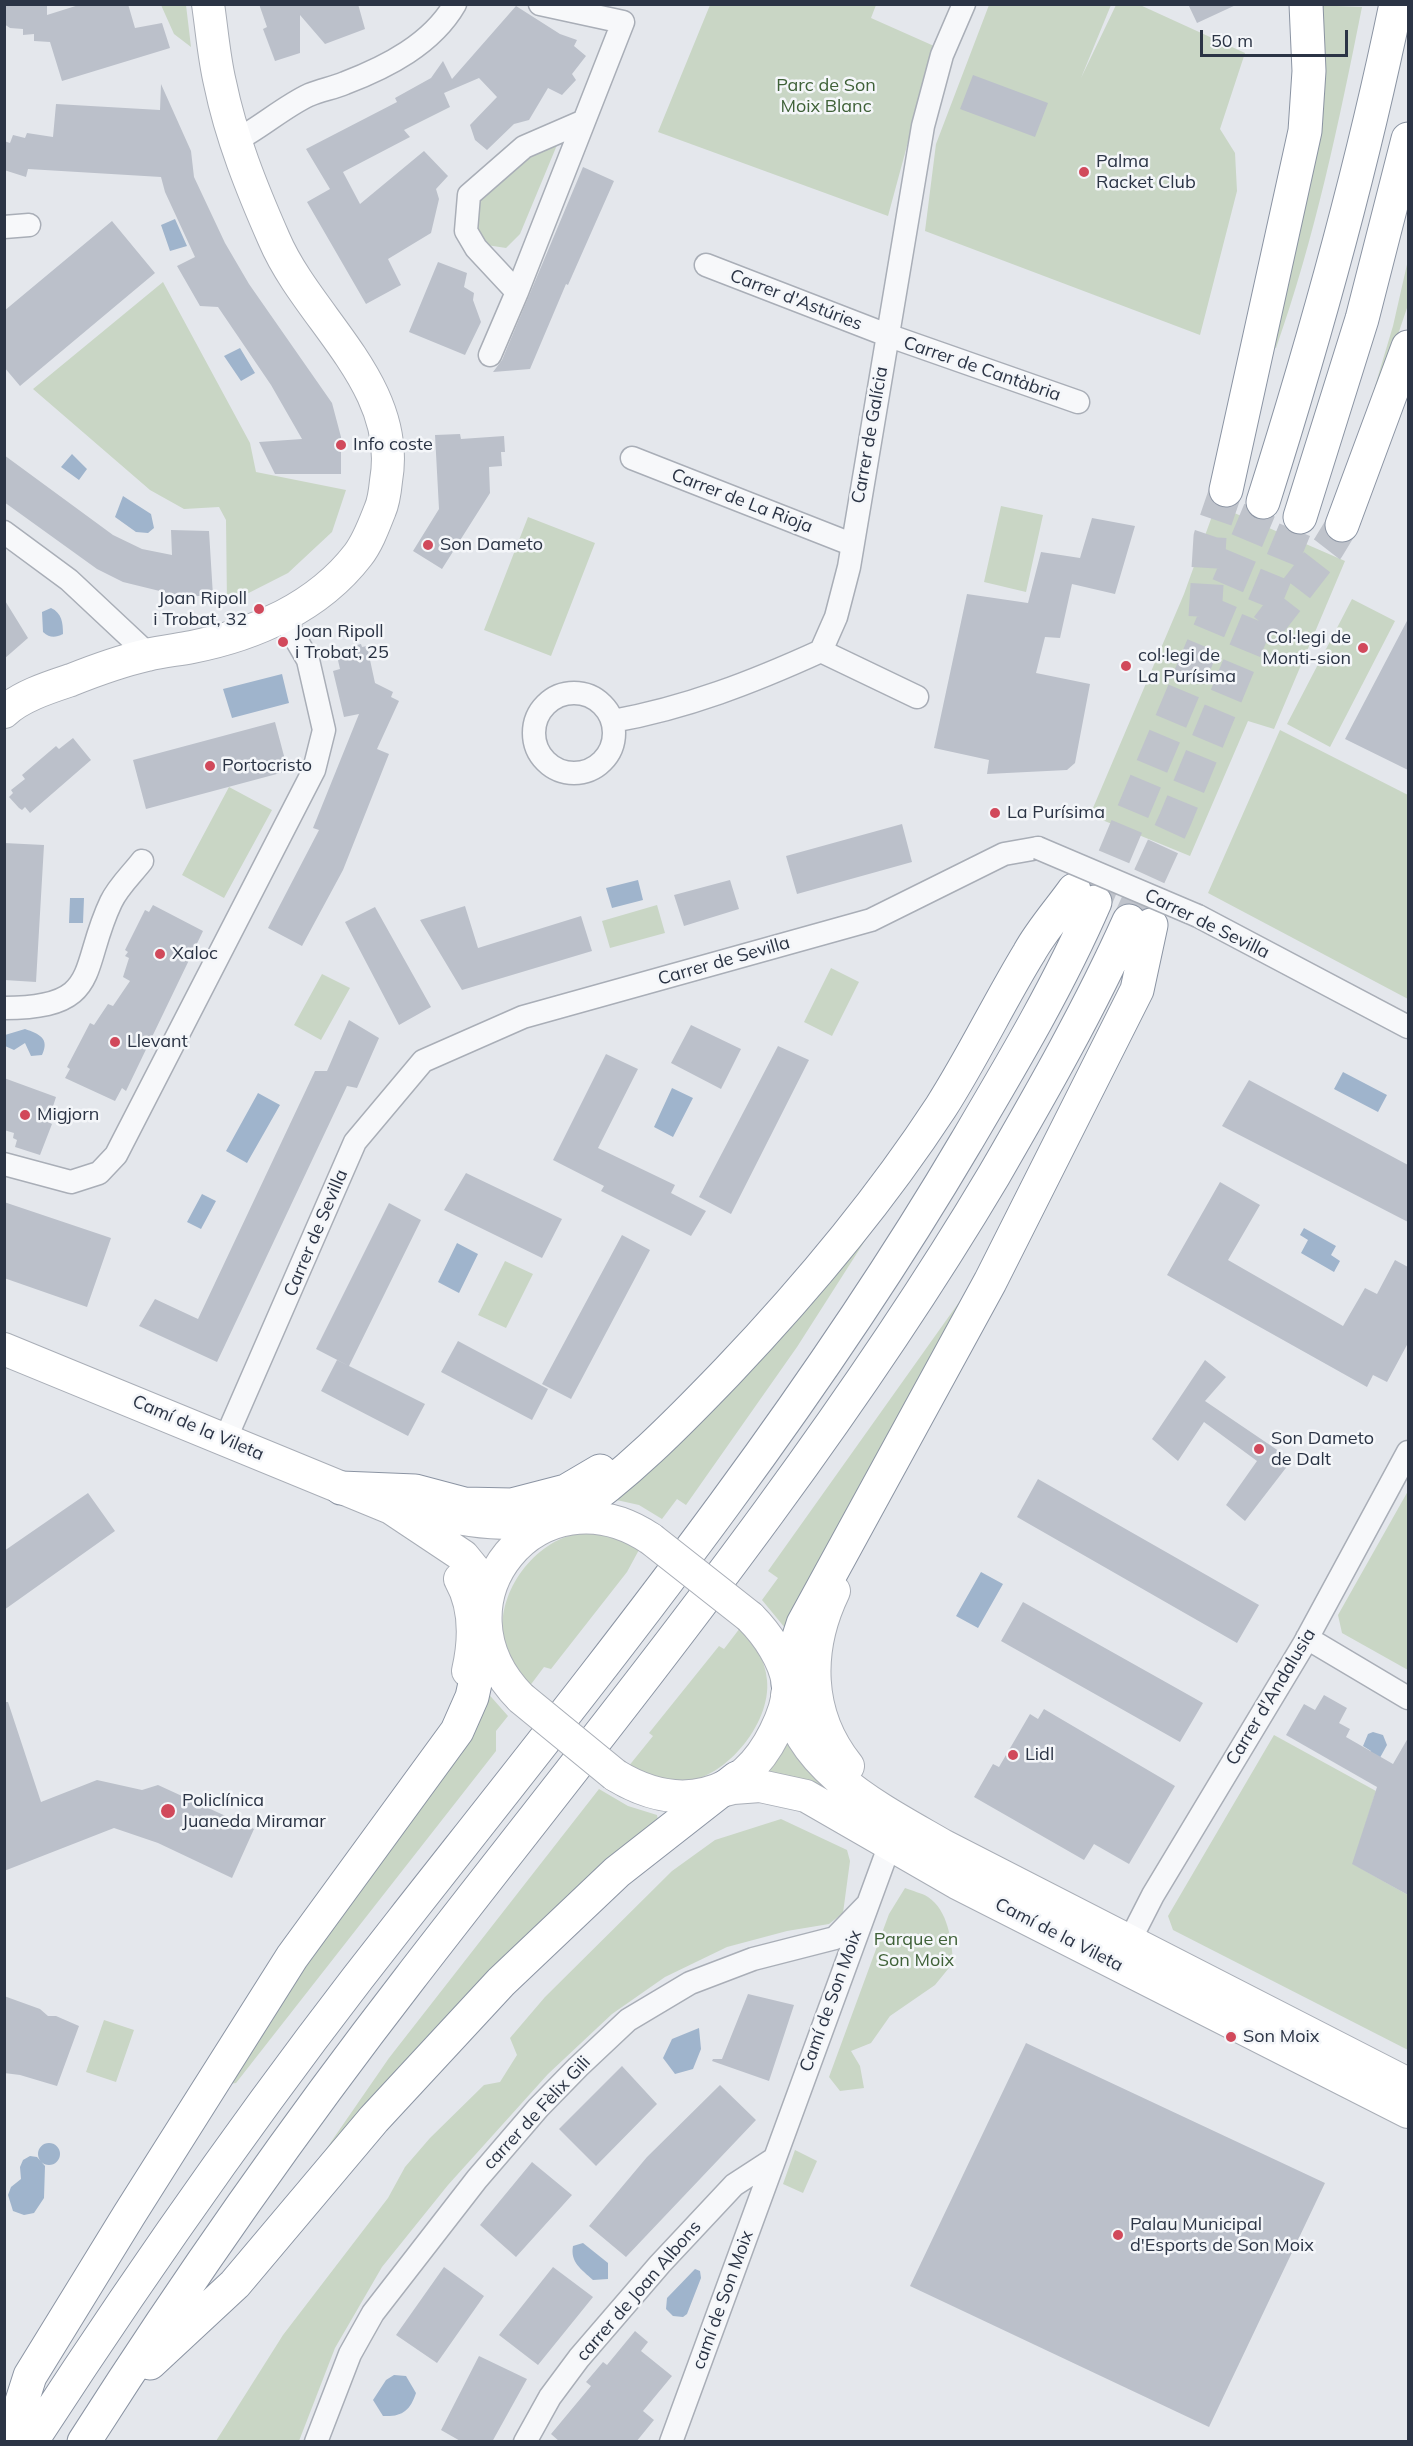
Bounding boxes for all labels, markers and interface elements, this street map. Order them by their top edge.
scale bar [1203,18,1352,56]
text: 50 m [1211,29,1253,52]
park label: Parc de Son Moix Blanc [776,75,876,118]
place label: Palma Racket Club [1096,151,1196,194]
marker: Palma Racket Club [1077,165,1091,179]
street label: Carrer d'Astúries [727,265,865,335]
street label: Carrer de Cantàbria [900,332,1064,406]
street label: Carrer de Galícia [847,365,893,505]
place label: Info coste [353,434,433,456]
marker: Info coste [334,438,348,452]
street label: Carrer de La Rioja [668,464,816,538]
place label: Son Dameto [440,534,543,556]
marker: Son Dameto [421,538,435,552]
place label: Joan Ripoll i Trobat, 32 [153,588,247,630]
marker: Joan Ripoll i Trobat, 32 [252,602,266,616]
place label: Joan Ripoll i Trobat, 25 [295,621,389,664]
place label: Col·legi de Monti-sion [1262,627,1351,670]
marker: Joan Ripoll i Trobat, 25 [276,635,290,649]
marker: Col·legi de Monti-sion [1356,641,1370,655]
place label: col·legi de La Purísima [1138,645,1236,688]
marker: col·legi de La Purísima [1119,659,1133,673]
place label: Portocristo [222,755,312,777]
marker: Portocristo [203,759,217,773]
place label: La Purísima [1007,802,1105,824]
marker: La Purísima [988,806,1002,820]
street label: Carrer de Sevilla [1141,884,1273,964]
street label: Carrer de Sevilla [656,932,792,990]
place label: Xaloc [172,943,218,965]
marker: Xaloc [153,947,167,961]
place label: Llevant [127,1031,188,1053]
marker: Llevant [108,1035,122,1049]
place label: Migjorn [37,1104,99,1126]
marker: Migjorn [18,1108,32,1122]
street label: Carrer de Sevilla [279,1166,353,1300]
street label: Camí de la Vileta [129,1391,267,1465]
place label: Son Dameto de Dalt [1271,1428,1374,1470]
marker: Son Dameto de Dalt [1252,1442,1266,1456]
street label: Carrer d'Andalusia [1222,1625,1320,1769]
place label: Lidl [1025,1744,1054,1766]
marker: Lidl [1006,1748,1020,1762]
place label: Policlínica Juaneda Miramar [182,1790,326,1832]
marker: Policlínica Juaneda Miramar [159,1802,177,1820]
street label: Camí de la Vileta [991,1893,1127,1977]
street label: Camí de Son Moix [795,1927,867,2075]
park label: Parque en Son Moix [874,1929,958,1972]
place label: Son Moix [1243,2026,1319,2048]
marker: Son Moix [1224,2030,1238,2044]
street label: carrer de Fèlix Gili [479,2052,595,2174]
place label: Palau Municipal d'Esports de Son Moix [1130,2214,1314,2256]
street label: carrer de Joan Albons [572,2216,706,2366]
street label: camí de Son Moix [688,2228,758,2372]
marker: Palau Municipal d'Esports de Son Moix [1111,2228,1125,2242]

